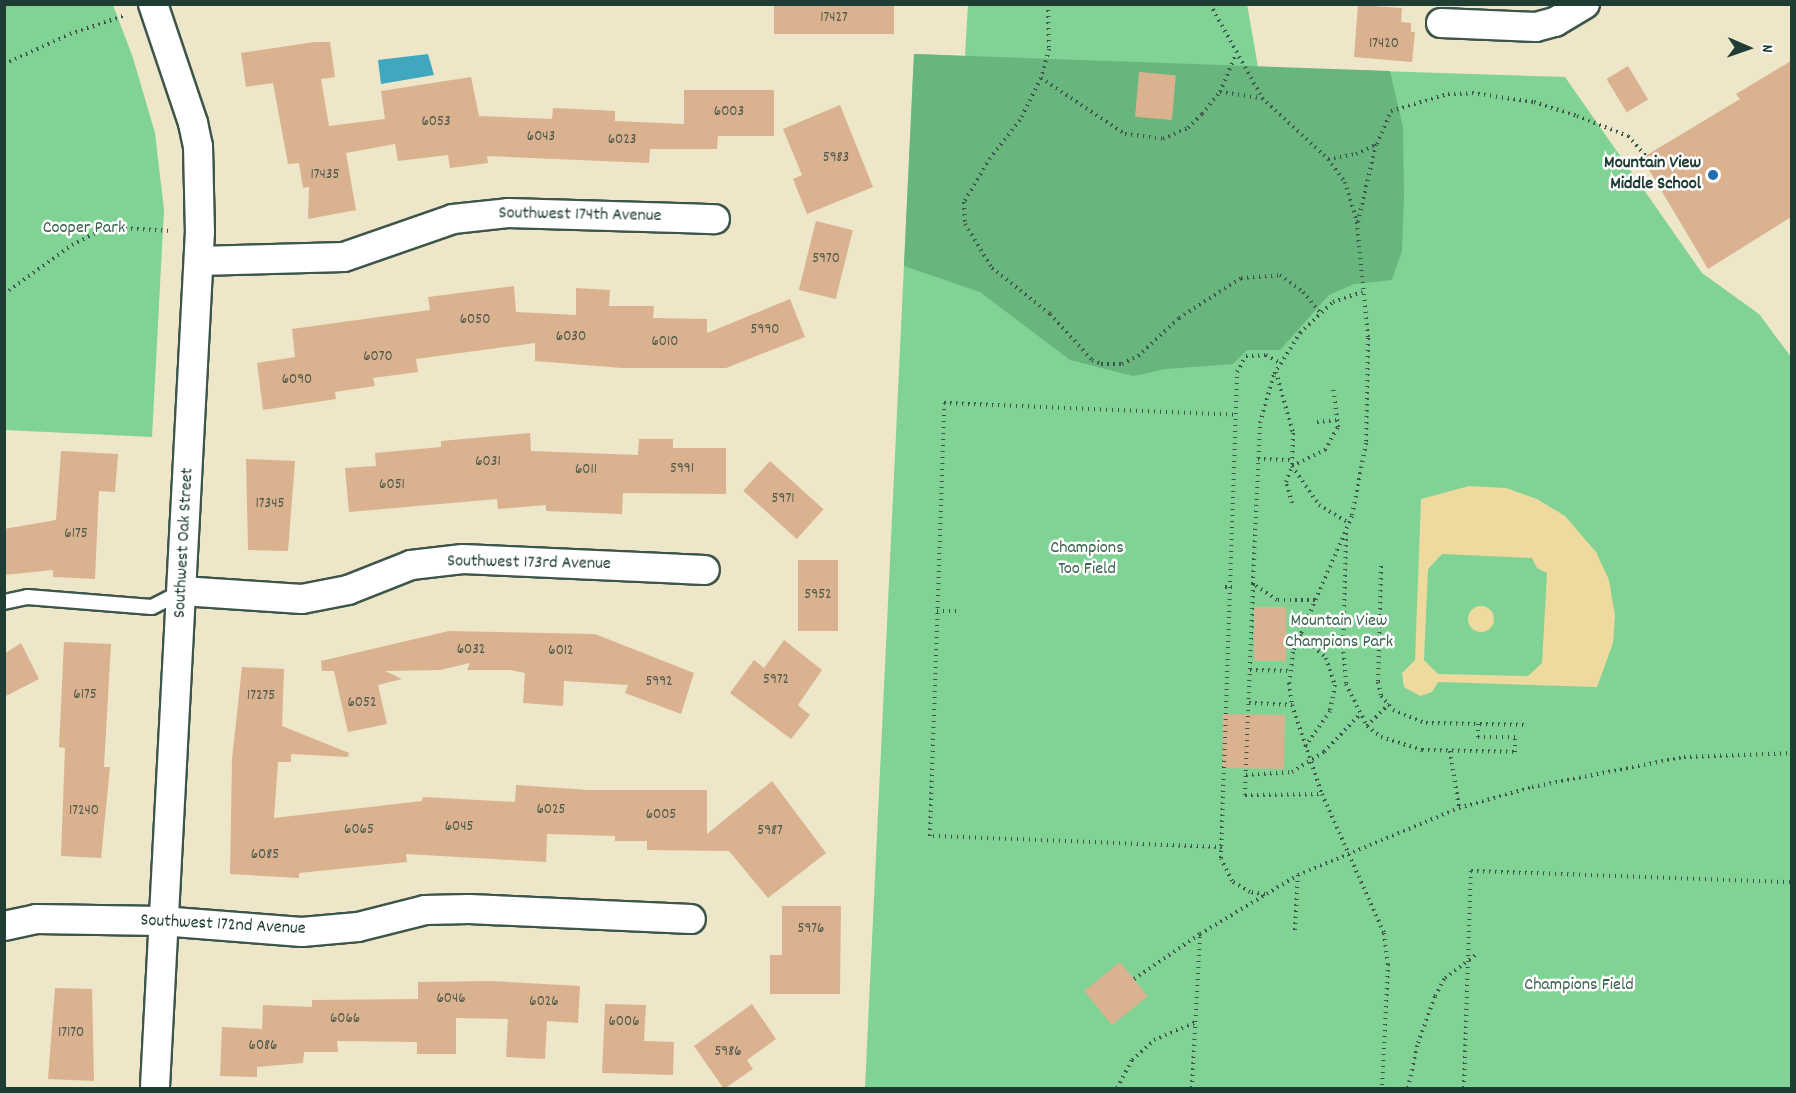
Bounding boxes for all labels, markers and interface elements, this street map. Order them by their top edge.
house number: 17427 [820,10,848,28]
north arrow [1718,18,1778,78]
house number: 17420 [1369,36,1399,54]
text: N [1755,44,1778,53]
house number: 6003 [714,104,744,122]
house number: 6053 [421,114,451,132]
house number: 6043 [527,129,555,147]
house number: 6023 [608,132,636,150]
house number: 5983 [823,150,849,168]
place label: Mountain View Middle School [1604,154,1701,196]
house number: 17435 [311,167,339,185]
marker: Mountain View Middle School [1706,168,1720,182]
street label: Southwest 174th Avenue [498,204,662,228]
park label: Cooper Park [43,218,125,240]
house number: 5970 [812,251,840,269]
house number: 6050 [460,312,490,330]
house number: 5990 [751,322,779,340]
house number: 6030 [556,329,586,347]
house number: 6010 [652,334,678,352]
house number: 6070 [363,349,393,367]
house number: 6090 [282,372,312,390]
house number: 6031 [475,454,501,472]
house number: 5991 [670,461,694,479]
house number: 6011 [575,462,597,480]
street label: Southwest Oak Street [170,467,200,619]
house number: 6051 [379,477,405,495]
house number: 5971 [772,491,794,509]
house number: 17345 [256,496,284,514]
house number: 6175 [64,526,88,544]
park label: Champions Too Field [1050,539,1124,582]
street label: Southwest 173rd Avenue [447,552,611,576]
house number: 5952 [804,587,832,605]
park label: Mountain View Champions Park [1285,612,1393,654]
house number: 6032 [457,642,485,660]
house number: 6012 [548,643,574,661]
house number: 5972 [763,672,789,690]
house number: 5992 [645,674,673,692]
house number: 6175 [73,687,97,705]
house number: 17275 [247,688,275,706]
house number: 6052 [347,695,377,713]
house number: 6025 [536,802,566,820]
house number: 17240 [69,803,99,821]
house number: 6005 [646,807,676,825]
house number: 6045 [445,819,473,837]
house number: 6065 [344,822,374,840]
house number: 5987 [757,823,783,841]
house number: 6085 [251,847,279,865]
street label: Southwest 172nd Avenue [140,911,306,941]
house number: 5976 [798,921,824,939]
park label: Champions Field [1524,975,1634,997]
house number: 6046 [436,991,466,1009]
house number: 6026 [529,994,559,1012]
house number: 6066 [330,1011,360,1029]
house number: 6006 [608,1014,640,1032]
house number: 17170 [58,1025,84,1043]
house number: 6086 [249,1038,277,1056]
house number: 5986 [714,1044,742,1062]

